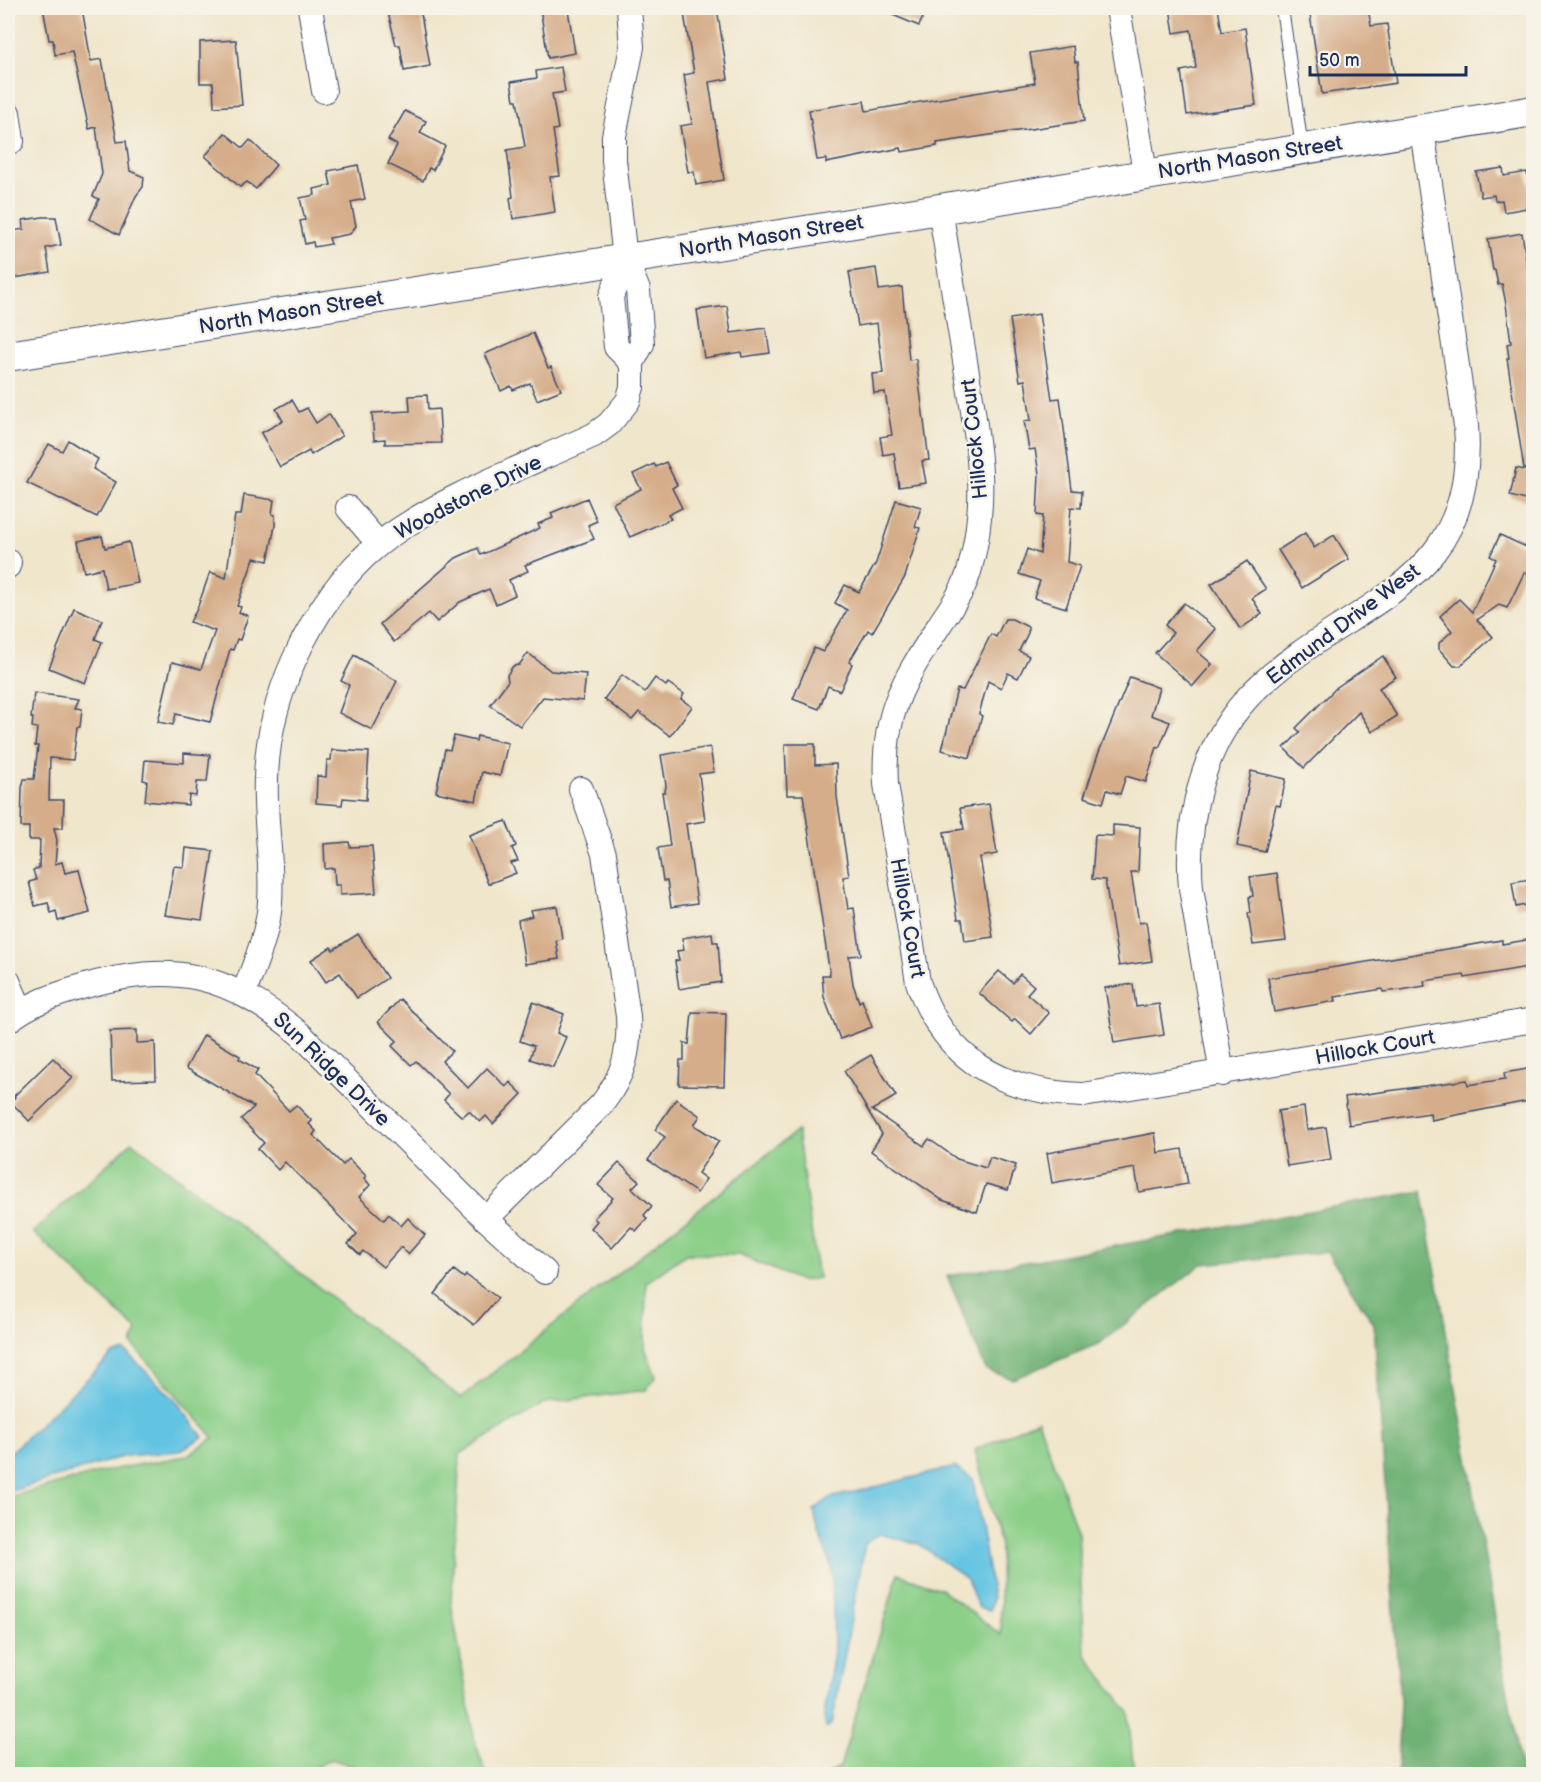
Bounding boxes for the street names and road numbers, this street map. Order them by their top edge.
street label: North Mason Street [1156,130,1345,184]
street label: North Mason Street [677,209,866,263]
street label: North Mason Street [197,285,386,339]
street label: Hillock Court [956,377,993,501]
street label: Woodstone Drive [391,450,546,545]
street label: Edmund Drive West [1262,558,1425,690]
street label: Hillock Court [885,856,930,980]
street label: Sun Ridge Drive [268,1007,396,1132]
street label: Hillock Court [1313,1025,1437,1070]

